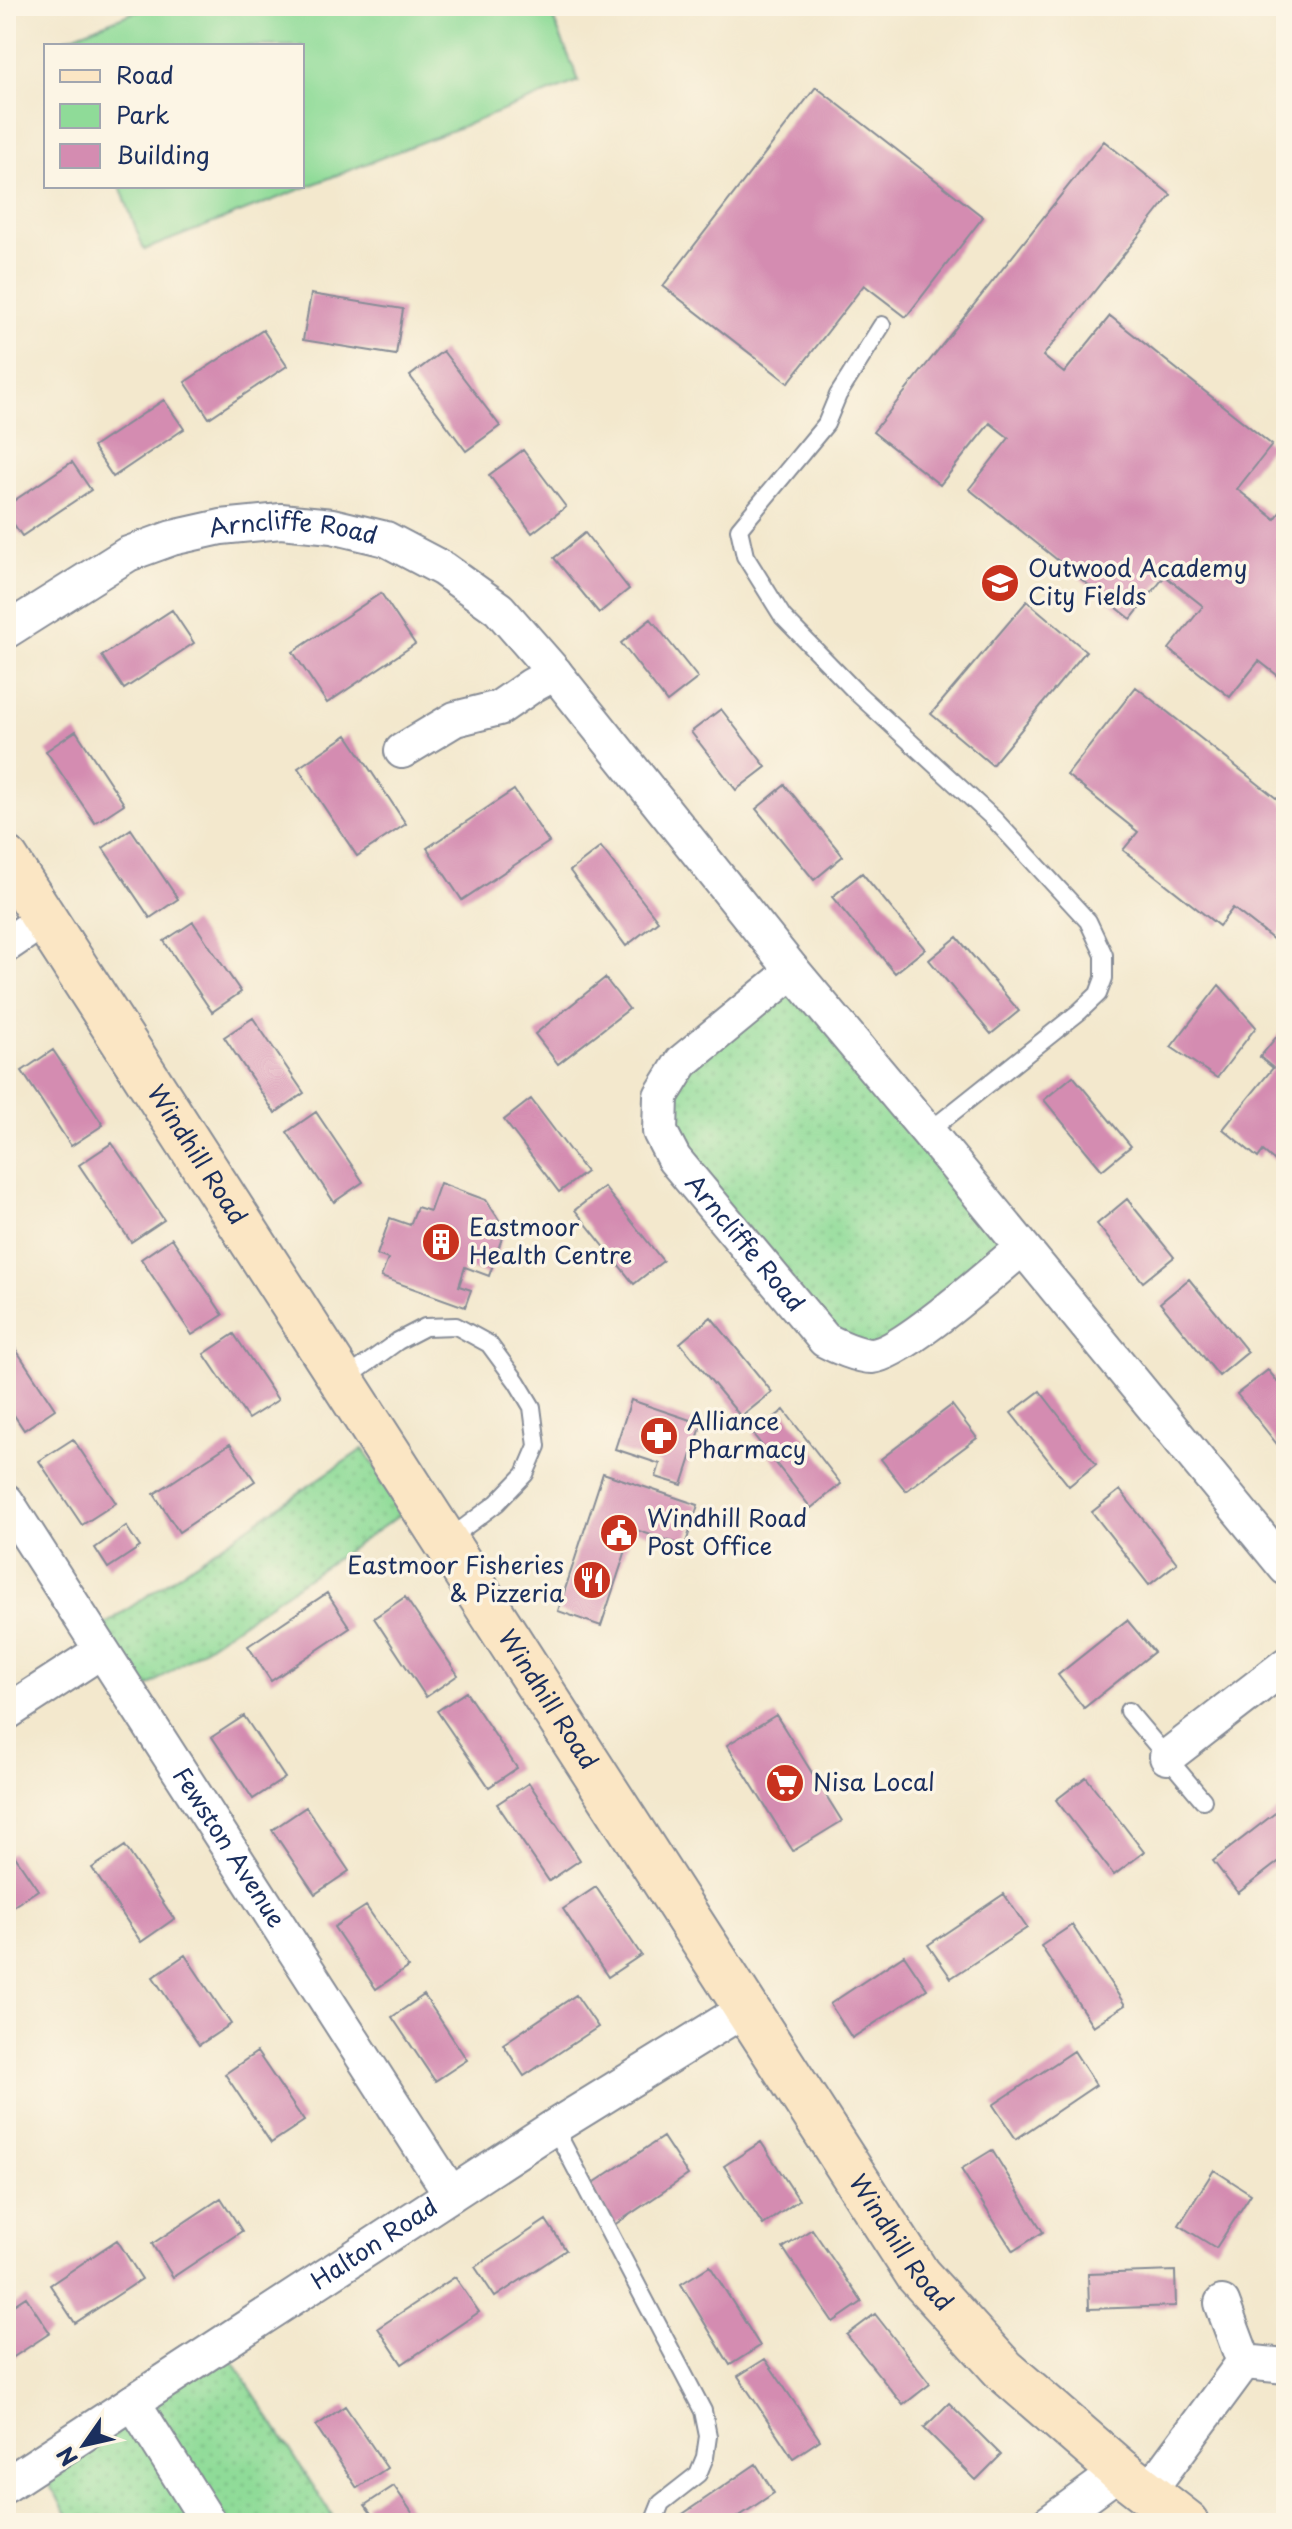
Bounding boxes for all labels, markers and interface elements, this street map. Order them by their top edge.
legend [44,44,304,188]
text: Road [116,56,174,92]
text: Park [116,96,170,132]
text: Building [116,136,210,172]
street label: Arncliffe Road [205,501,381,552]
place label: Outwood Academy City Fields [1028,549,1247,613]
school or university icon: Outwood Academy City Fields [979,562,1021,604]
street label: Windhill Road [140,1077,257,1231]
street label: Arncliffe Road [678,1165,814,1319]
place label: Eastmoor Health Centre [469,1208,632,1272]
building icon: Eastmoor Health Centre [420,1221,462,1263]
place label: Alliance Pharmacy [687,1402,806,1466]
pharmacy icon: Alliance Pharmacy [638,1415,680,1457]
place label: Windhill Road Post Office [647,1499,807,1563]
public building icon: Windhill Road Post Office [598,1512,640,1554]
place label: Eastmoor Fisheries & Pizzeria [347,1546,564,1610]
restaurant icon: Eastmoor Fisheries & Pizzeria [571,1559,613,1601]
street label: Windhill Road [491,1622,608,1776]
street label: Fewston Avenue [165,1759,295,1934]
supermarket icon: Nisa Local [764,1762,806,1804]
place label: Nisa Local [813,1763,935,1799]
street label: Windhill Road [842,2166,962,2318]
street label: Halton Road [303,2188,444,2297]
north arrow [44,2405,124,2485]
text: N [48,2441,85,2473]

